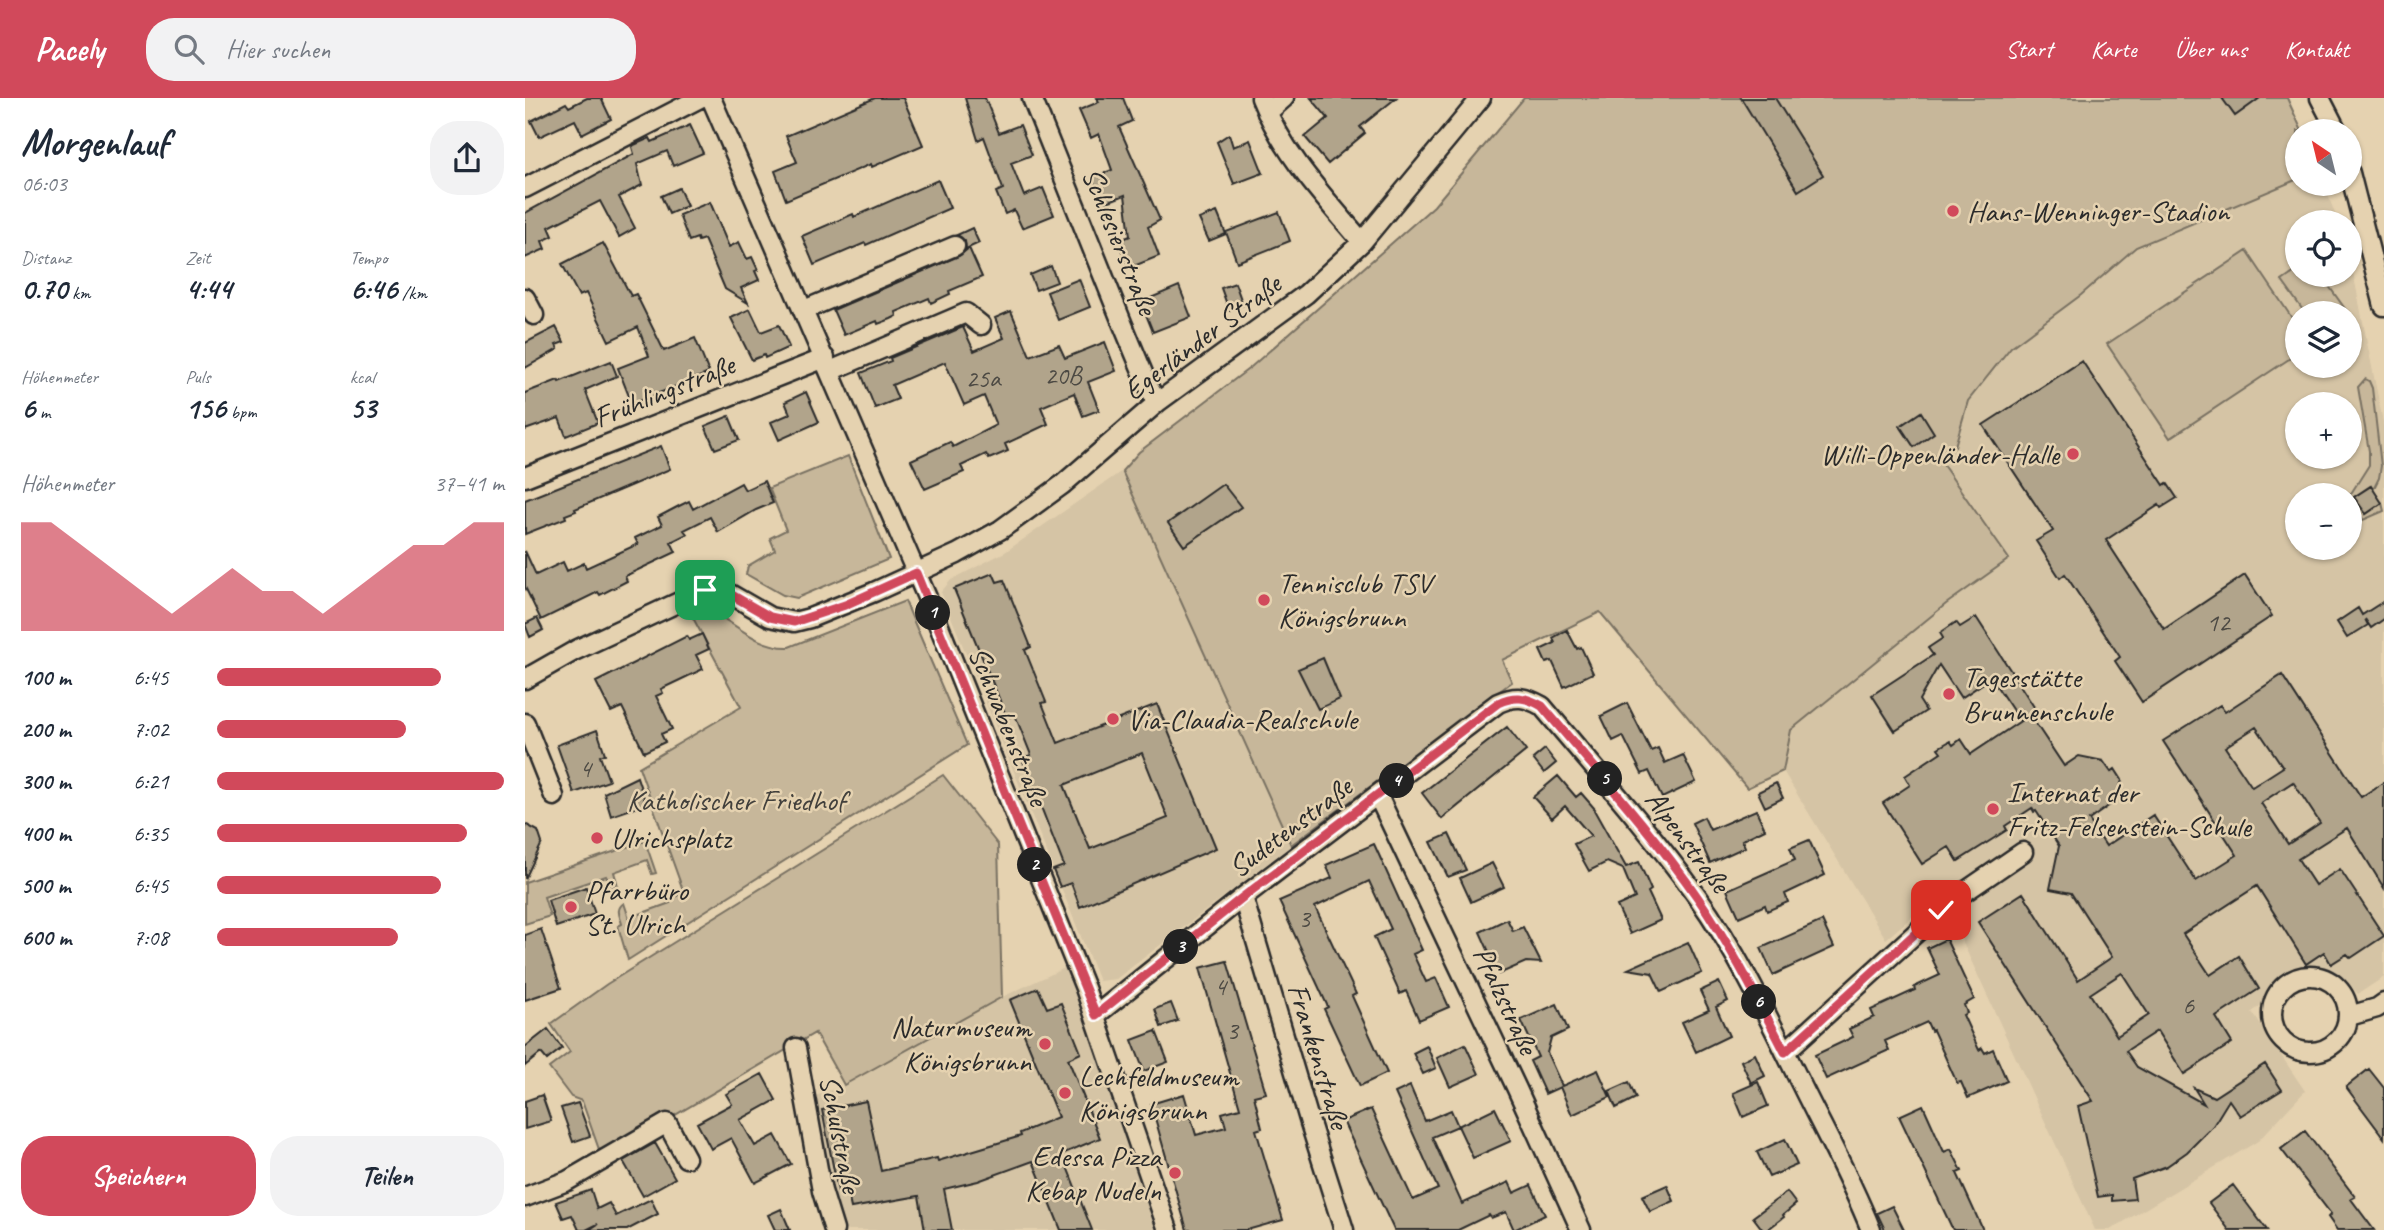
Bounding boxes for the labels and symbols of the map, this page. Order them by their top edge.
north arrow [2285,119,2363,196]
street label: Schlesierstraße [1073,162,1168,322]
place label: Hans-Wenninger-Stadion [1967,192,2230,230]
marker: Hans-Wenninger-Stadion [1945,203,1961,219]
street label: Egerländer Straße [1116,264,1290,409]
street label: Frühlingstraße [588,345,742,436]
house number: 20B [1045,359,1083,392]
house number: 25a [966,362,1002,395]
place label: Willi-Oppenländer-Halle [1821,435,2061,473]
marker: Willi-Oppenländer-Halle [2065,446,2081,462]
pin [675,560,735,620]
place label: Tennisclub TSV Königsbrunn [1278,564,1436,636]
marker: Tennisclub TSV Königsbrunn [1256,592,1272,608]
pin: 1 [915,596,951,630]
house number: 12 [2206,606,2232,639]
street label: Schwabenstraße [960,641,1059,813]
place label: Tagesstätte Brunnenschule [1963,658,2114,730]
marker: Tagesstätte Brunnenschule [1941,686,1957,702]
place label: Via-Claudia-Realschule [1127,700,1359,738]
marker: Via-Claudia-Realschule [1105,711,1121,727]
house number: 4 [579,752,593,785]
pin: 5 [1587,762,1623,796]
pin: 4 [1379,764,1415,798]
street label: Sudetenstraße [1220,767,1361,886]
place label: Internat der Fritz-Felsenstein-Schule [2007,773,2253,845]
park label: Katholischer Friedhof [627,781,852,819]
street label: Alpenstraße [1637,782,1740,902]
marker: Internat der Fritz-Felsenstein-Schule [1985,801,2001,817]
place label: Ulrichsplatz [611,819,733,857]
marker: Ulrichsplatz [589,830,605,846]
pin: 2 [1017,848,1053,882]
place label: Pfarrbüro St. Ulrich [585,871,689,943]
pin [1911,880,1971,940]
marker: Pfarrbüro St. Ulrich [563,899,579,915]
house number: 3 [1298,902,1312,935]
pin: 3 [1163,930,1199,964]
street label: Pfalzstraße [1464,940,1548,1062]
house number: 4 [1214,970,1228,1003]
street label: Frankenstraße [1279,979,1360,1135]
pin: 6 [1741,984,1777,1020]
house number: 6 [2182,989,2195,1022]
place label: Naturmuseum Königsbrunn [891,1008,1033,1080]
house number: 3 [1226,1014,1240,1047]
marker: Naturmuseum Königsbrunn [1037,1036,1053,1052]
place label: Lechfeldmuseum Königsbrunn [1079,1057,1240,1129]
street label: Schulstraße [811,1072,871,1198]
marker: Lechfeldmuseum Königsbrunn [1057,1085,1073,1101]
place label: Edessa Pizza Kebap Nudeln [1025,1137,1163,1209]
marker: Edessa Pizza Kebap Nudeln [1167,1165,1183,1181]

